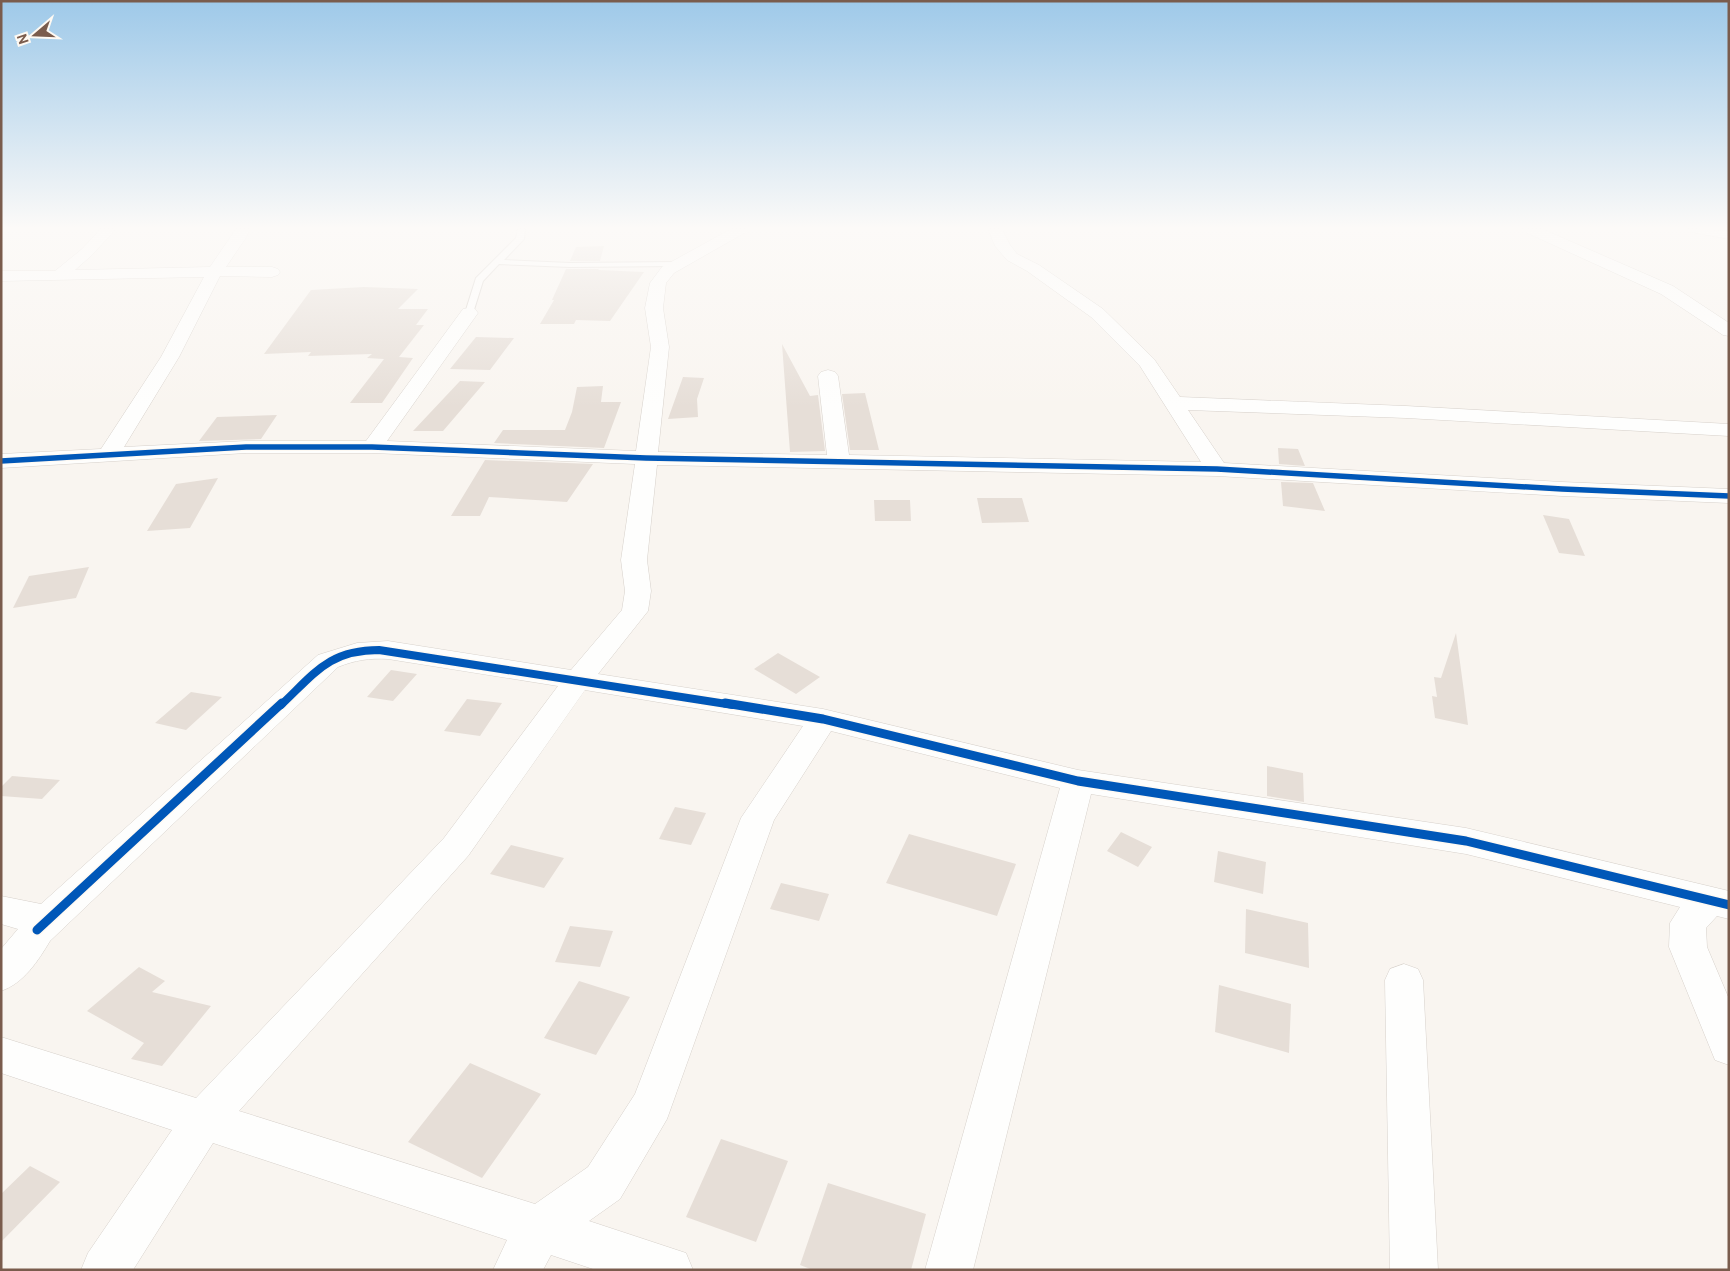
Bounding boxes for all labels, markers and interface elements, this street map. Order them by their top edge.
north arrow [10,10,60,60]
text: N [14,31,34,46]

